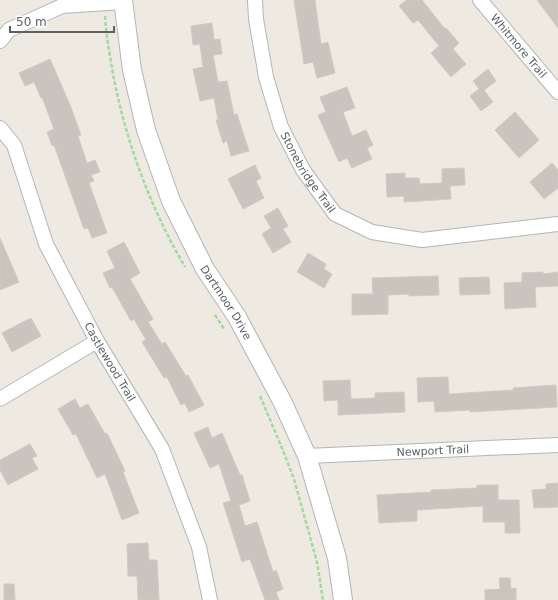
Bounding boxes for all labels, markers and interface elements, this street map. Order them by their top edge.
scale bar [10,8,114,34]
street label: Whitmore Trail [488,11,549,81]
text: 50 m [16,15,47,29]
street label: Stonebridge Trail [278,130,338,216]
street label: Dartmoor Drive [197,263,254,342]
street label: Castlewood Trail [81,320,138,404]
street label: Newport Trail [396,443,469,459]

